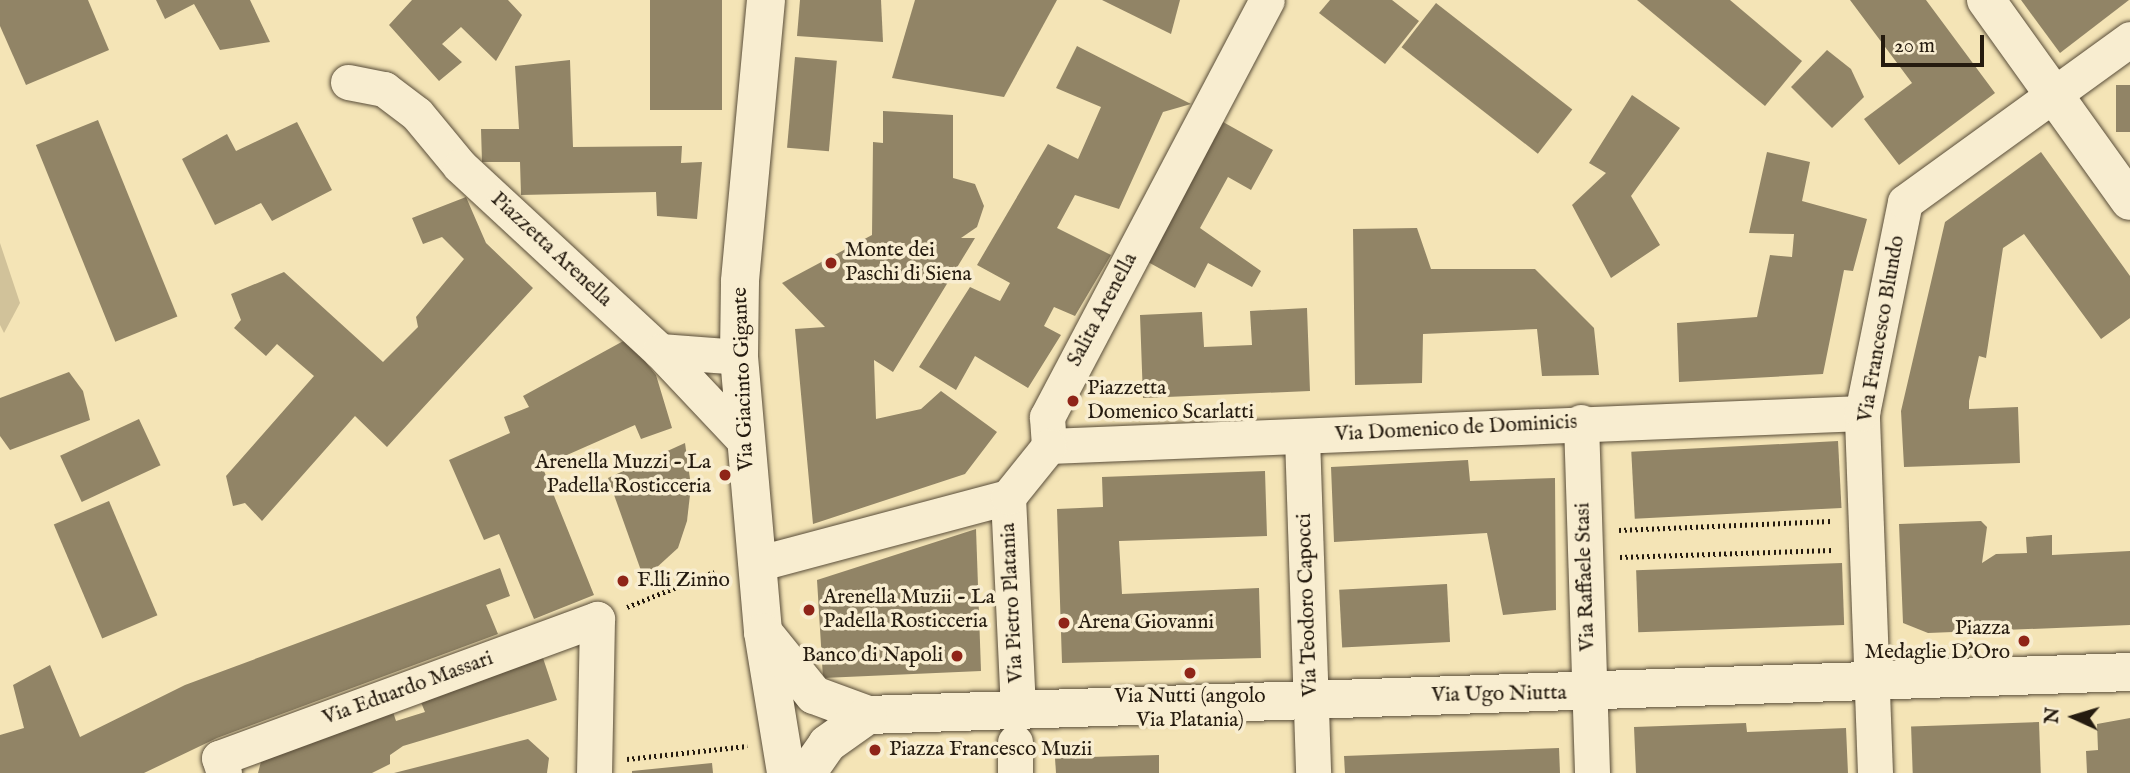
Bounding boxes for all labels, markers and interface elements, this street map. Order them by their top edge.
scale bar [1885,21,1988,65]
text: 20 m [1894,33,1935,60]
street label: Piazzetta Arenella [485,187,617,313]
street label: Via Francesco Blundo [1853,234,1911,424]
place label: Monte dei Paschi di Siena [845,238,971,288]
street label: Salita Arenella [1063,249,1143,371]
marker: Monte dei Paschi di Siena [823,255,839,271]
street label: Via Giacinto Gigante [728,287,760,471]
place label: Piazzetta Domenico Scarlatti [1087,376,1254,426]
marker: Piazzetta Domenico Scarlatti [1065,393,1081,409]
street label: Via Domenico de Dominicis [1334,410,1578,448]
place label: Arenella Muzzi - La Padella Rosticceria [535,450,711,500]
marker: Arenella Muzzi - La Padella Rosticceria [717,467,733,483]
street label: Via Raffaele Stasi [1571,502,1601,652]
street label: Via Teodoro Capocci [1292,513,1324,697]
street label: Via Pietro Platania [996,522,1030,684]
place label: F.lli Zinno [637,568,730,594]
marker: F.lli Zinno [615,573,631,589]
place label: Arenella Muzii - La Padella Rosticceria [823,585,995,635]
marker: Arenella Muzii - La Padella Rosticceria [801,602,817,618]
place label: Arena Giovanni [1078,610,1214,636]
marker: Arena Giovanni [1056,615,1072,631]
place label: Piazza Medaglie D'Oro [1865,616,2010,666]
marker: Piazza Medaglie D'Oro [2016,633,2032,649]
place label: Banco di Napoli [802,643,943,669]
street label: Via Eduardo Massari [319,646,497,732]
marker: Banco di Napoli [949,648,965,664]
marker: Via Nutti (angolo Via Platania) [1182,665,1198,681]
street label: Via Ugo Niutta [1431,681,1567,709]
north arrow [2039,682,2109,752]
place label: Via Nutti (angolo Via Platania) [1114,684,1266,734]
text: N [2041,706,2066,725]
place label: Piazza Francesco Muzii [889,737,1092,763]
marker: Piazza Francesco Muzii [867,742,883,758]

